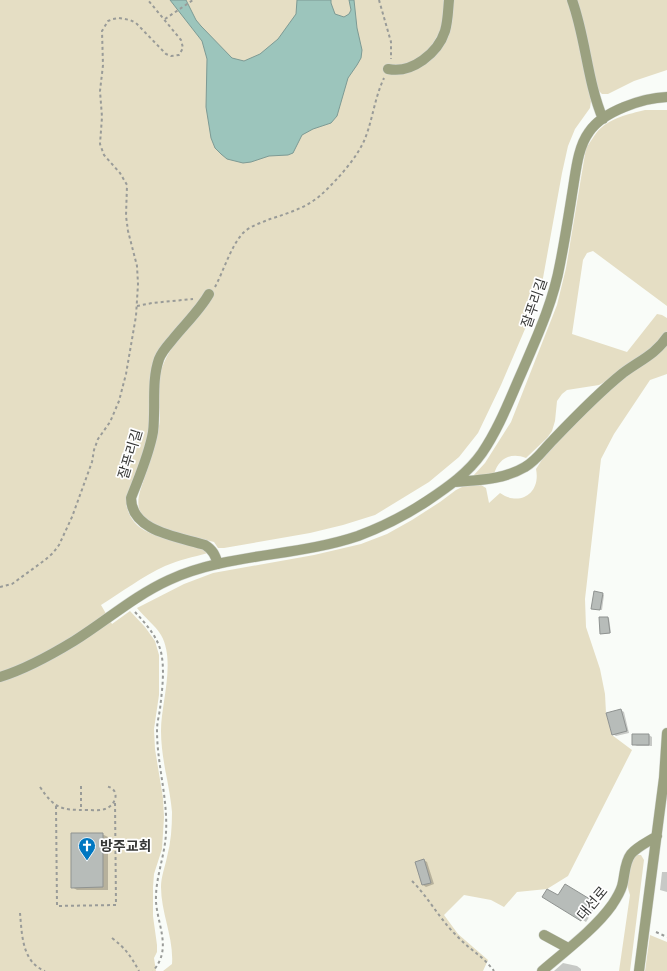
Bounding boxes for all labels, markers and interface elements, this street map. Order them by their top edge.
street label: 잘푸리길 [518,276,550,330]
street label: 잘푸리길 [115,427,145,481]
church icon: 방주교회 [77,836,97,861]
place label: 방주교회 [100,838,152,854]
street label: 대선로 [573,883,611,923]

